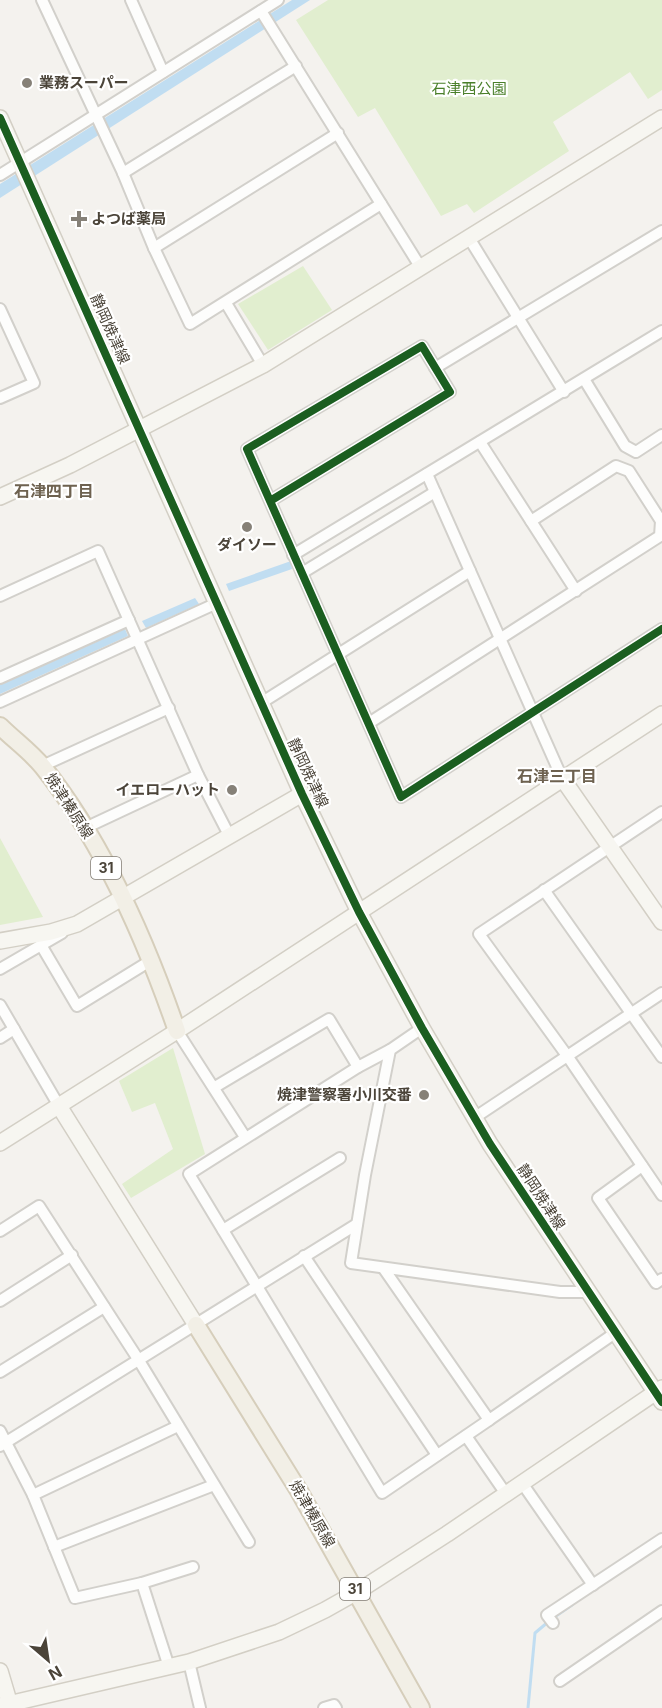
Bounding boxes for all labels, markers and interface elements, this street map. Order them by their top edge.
place label: 業務スーパー [39,73,129,92]
marker: 業務スーパー [20,76,34,90]
park label: 石津西公園 [431,79,507,98]
place label: よつば薬局 [91,209,166,228]
marker: よつば薬局 [72,212,86,226]
street label: 静岡焼津線 [87,291,134,367]
district label: 石津四丁目 [14,481,94,501]
marker: ダイソー [240,520,254,534]
place label: ダイソー [217,535,277,554]
street label: 静岡焼津線 [284,735,333,811]
district label: 石津三丁目 [517,766,597,786]
street label: 焼津榛原線 [41,769,98,842]
place label: イエローハット [115,780,220,799]
marker: イエローハット [225,783,239,797]
road number: 31 [91,857,121,879]
place label: 焼津警察署小川交番 [277,1085,412,1104]
marker: 焼津警察署小川交番 [417,1088,431,1102]
street label: 静岡焼津線 [513,1160,570,1233]
street label: 焼津榛原線 [285,1477,339,1551]
road number: 31 [340,1578,370,1600]
north arrow [18,1630,78,1690]
text: N [45,1661,65,1685]

